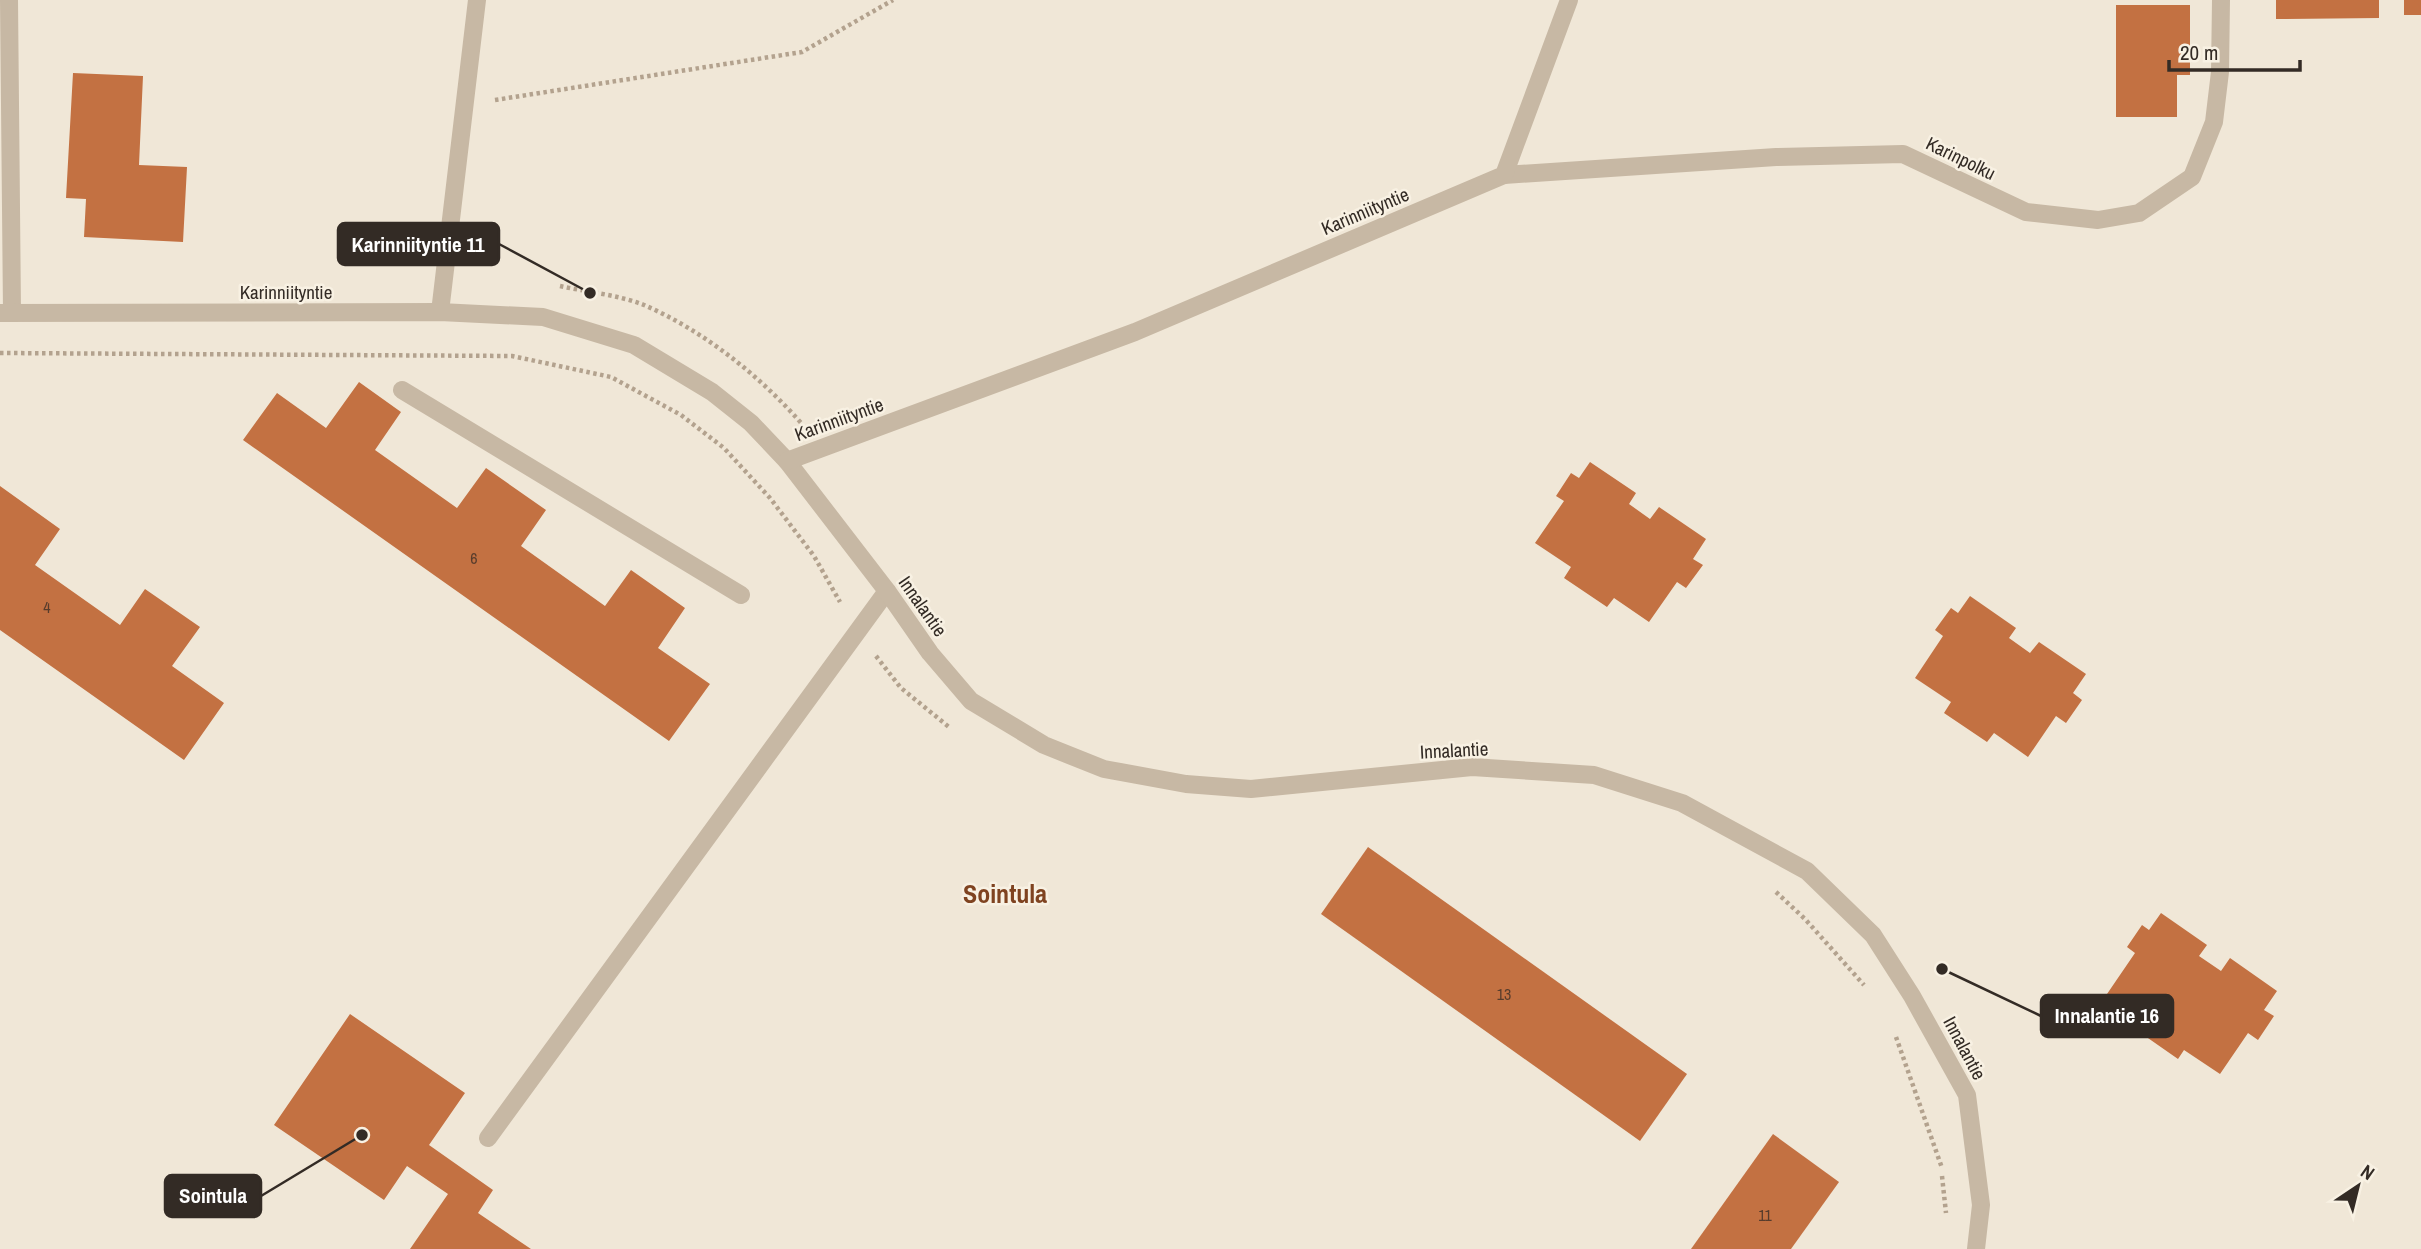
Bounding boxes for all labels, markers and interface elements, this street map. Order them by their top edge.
scale bar [2169,28,2300,72]
text: 20 m [2180,38,2218,67]
street label: Karinpolku [1922,130,2000,186]
street label: Karinniityntie [1317,181,1413,241]
callout: Karinniityntie 11 [338,223,499,265]
text: Karinniityntie 11 [351,230,485,259]
street label: Karinniityntie [240,279,332,305]
street label: Karinniityntie [791,391,887,447]
house number: 6 [470,547,478,569]
street label: Innalantie [893,571,953,641]
house number: 4 [43,596,51,618]
street label: Innalantie [1419,735,1489,765]
district label: Sointula [963,876,1047,911]
house number: 13 [1497,983,1511,1005]
callout: Innalantie 16 [2041,995,2173,1037]
text: Innalantie 16 [2055,1001,2159,1030]
street label: Innalantie [1937,1012,1993,1084]
north arrow [2323,1151,2393,1221]
text: N [2356,1158,2380,1186]
callout: Sointula [165,1175,261,1217]
text: Sointula [179,1181,247,1210]
house number: 11 [1758,1204,1773,1226]

